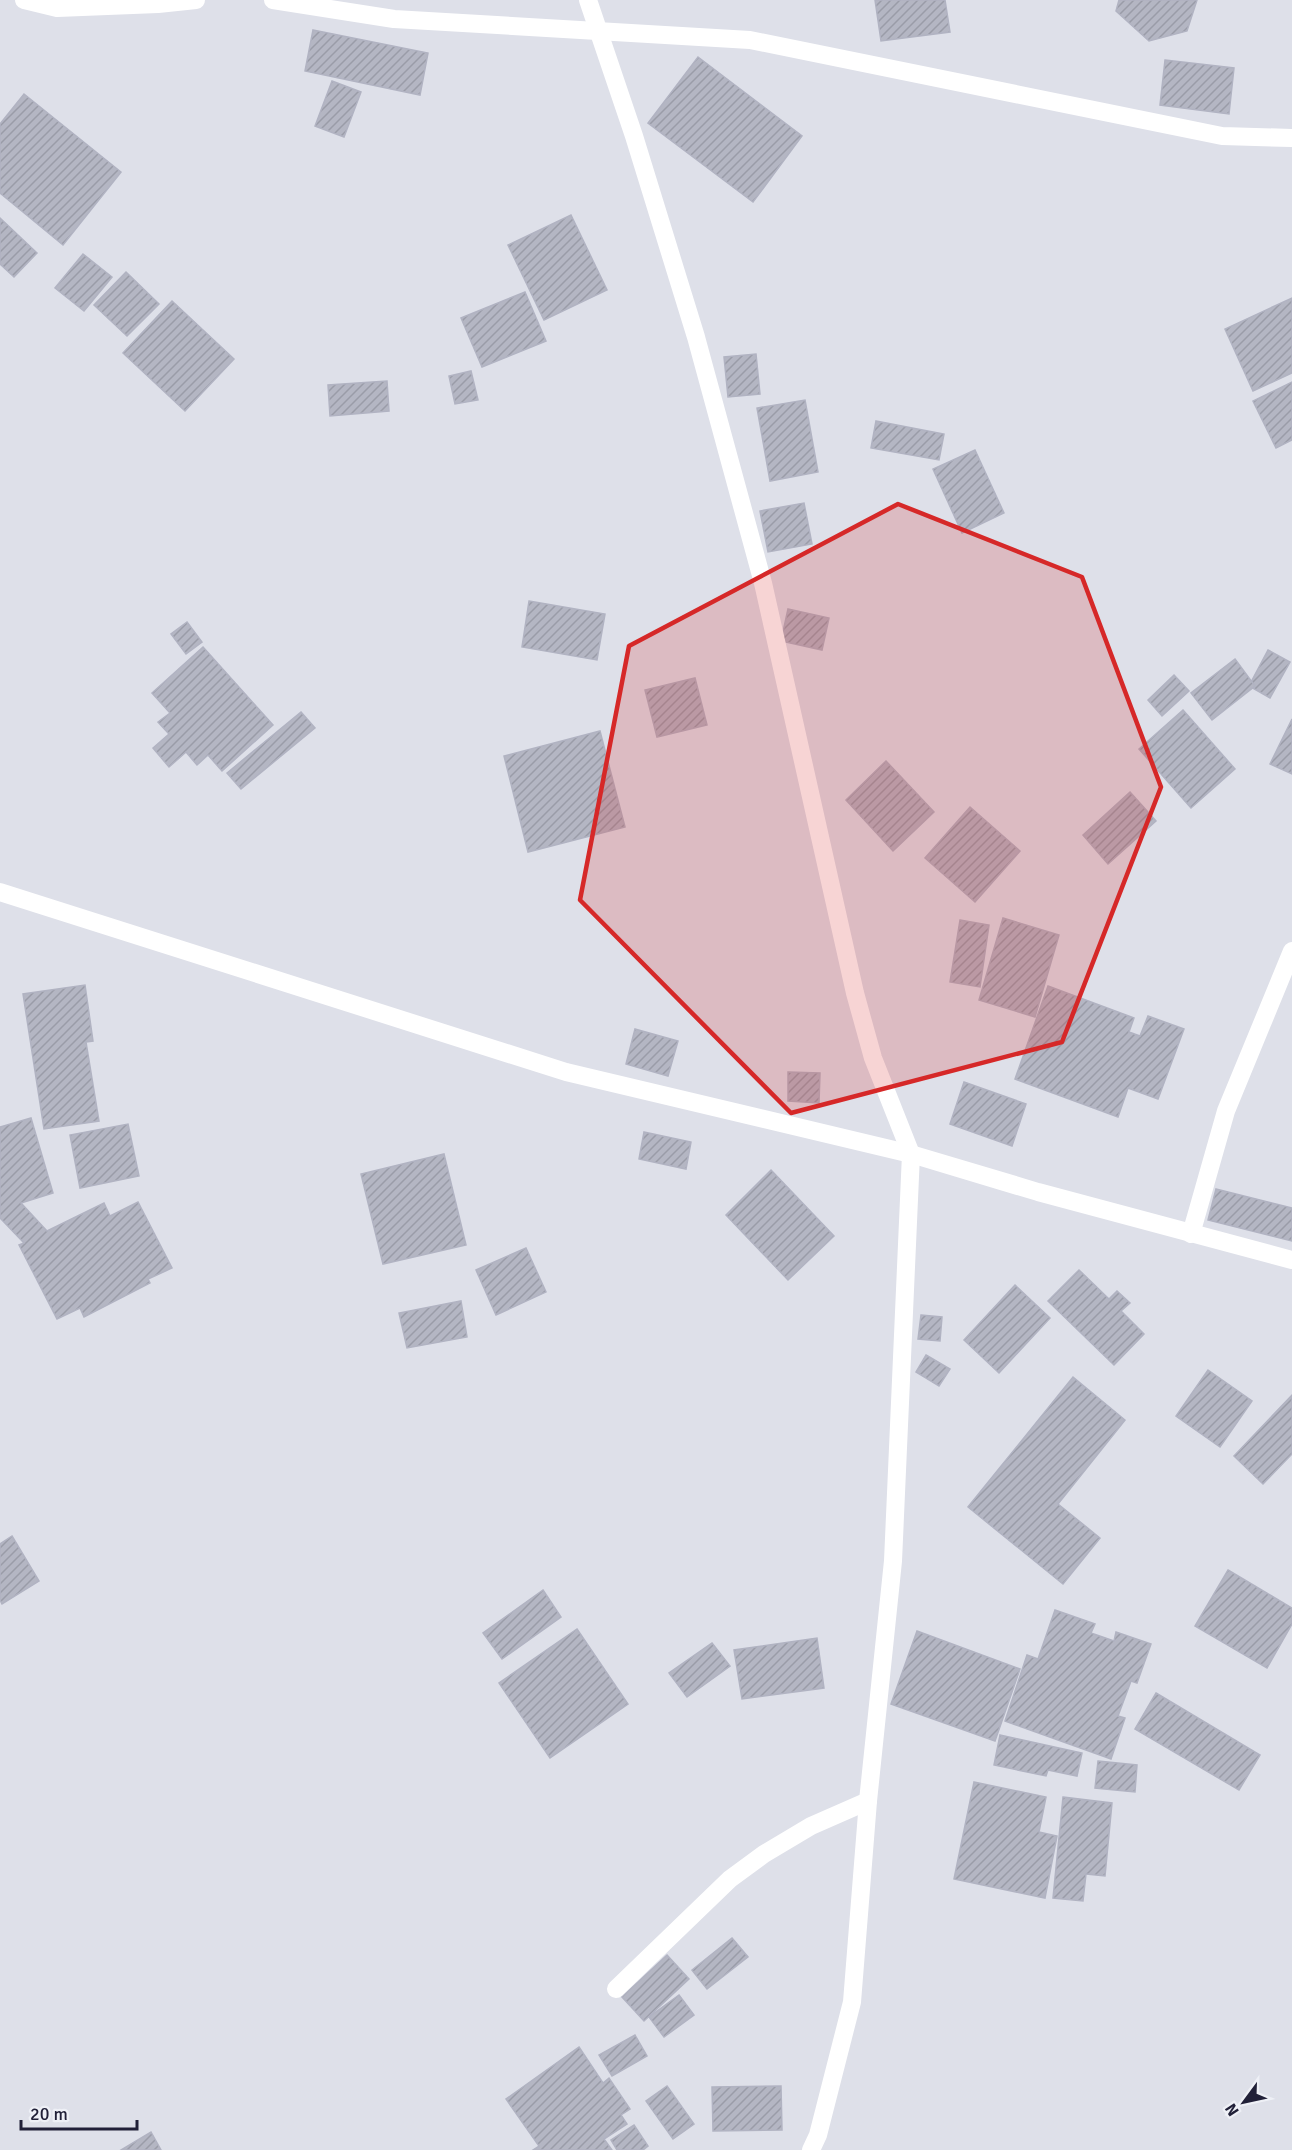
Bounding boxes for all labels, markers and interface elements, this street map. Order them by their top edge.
north arrow [1214,2072,1274,2132]
scale bar [21,2093,136,2131]
text: N [1221,2100,1244,2120]
text: 20 m [30,2103,68,2125]

